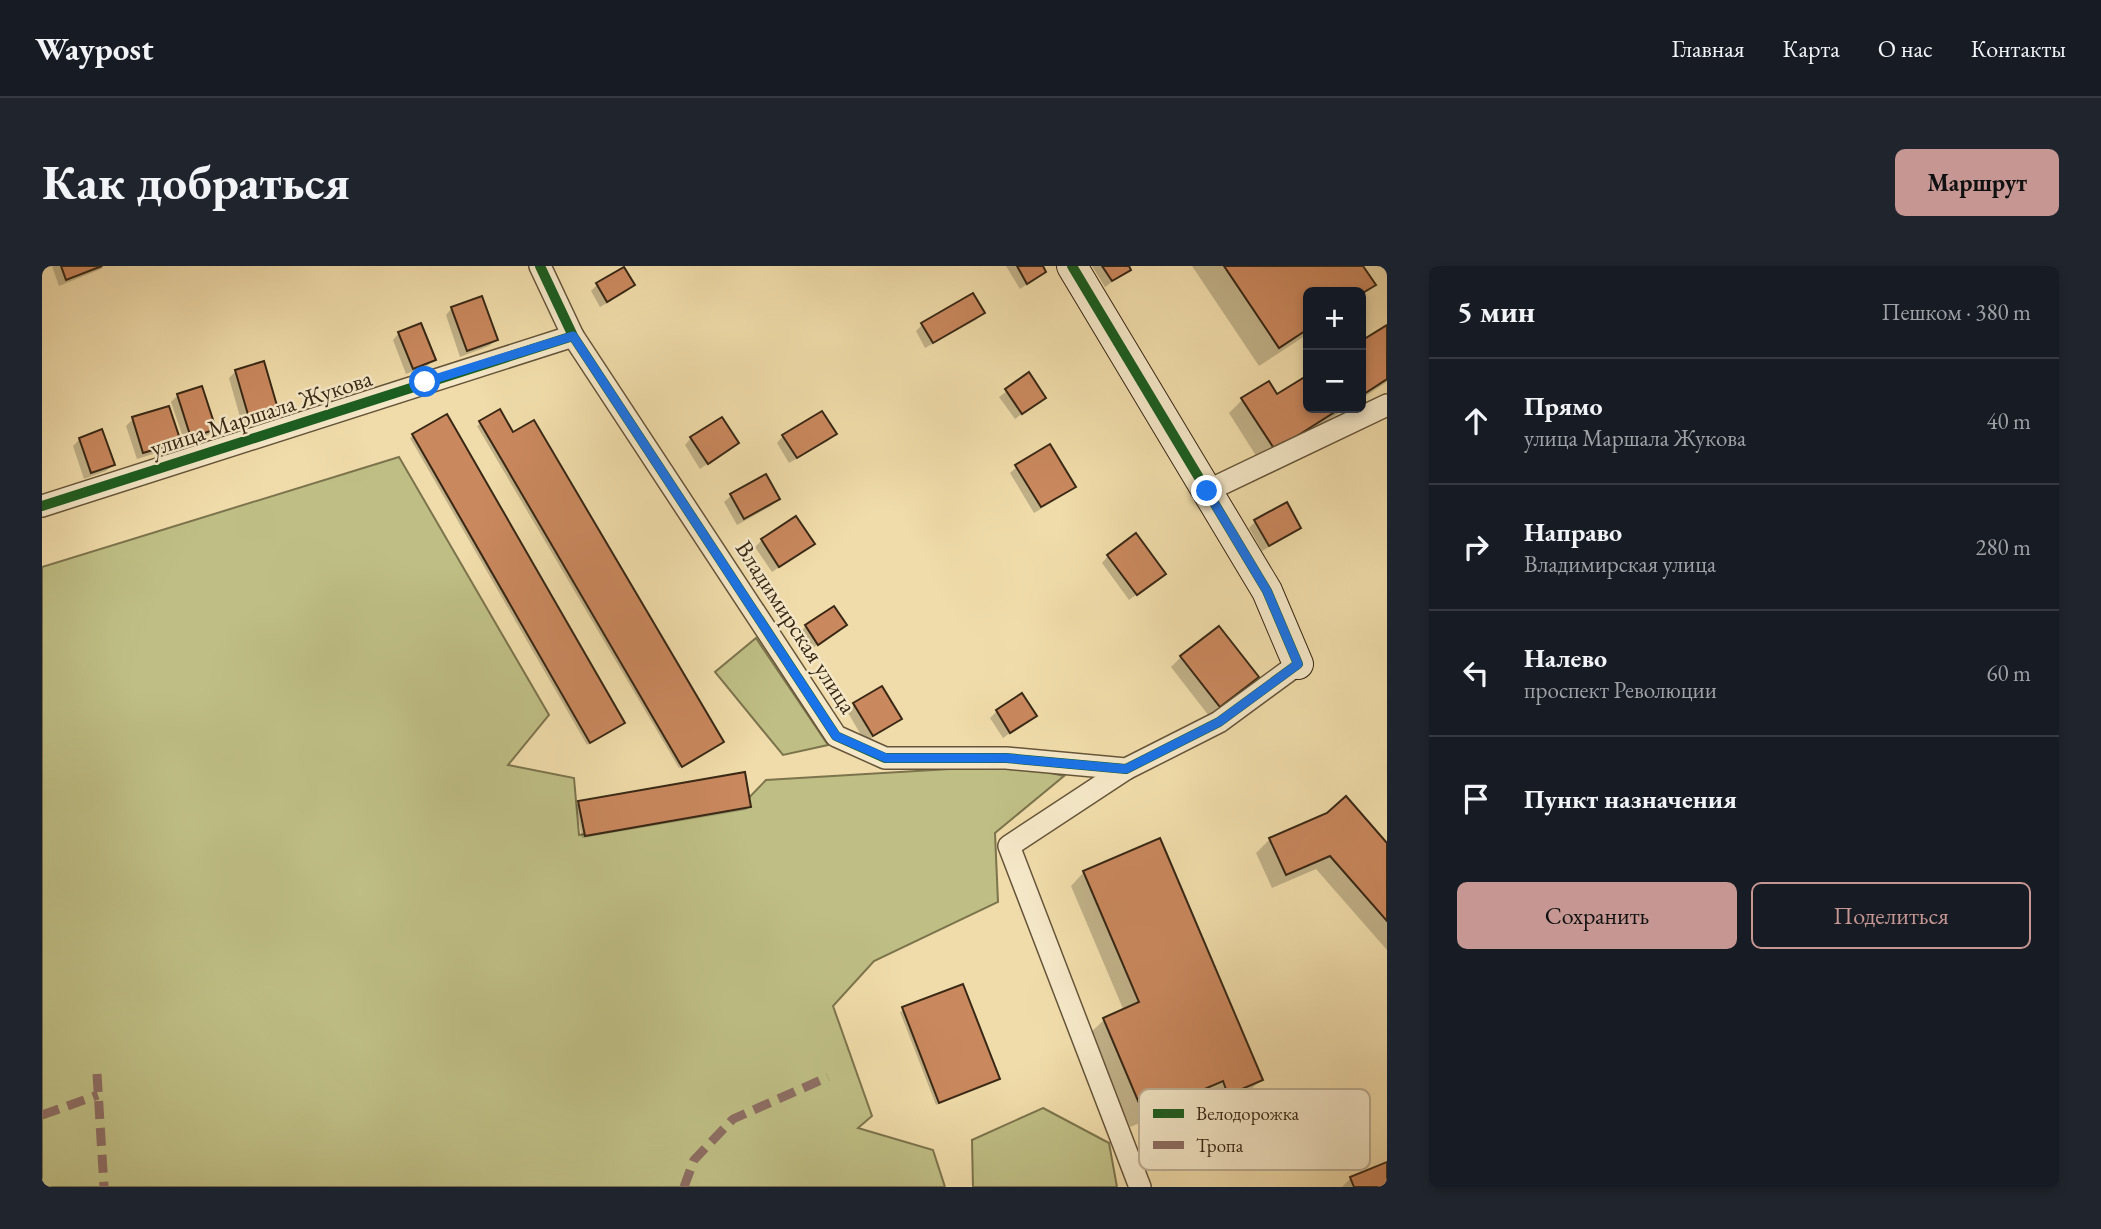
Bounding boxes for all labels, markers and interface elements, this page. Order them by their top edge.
text: Waypost [35,27,154,70]
text: Главная [1671,33,1745,64]
text: Карта [1783,33,1840,64]
text: О нас [1878,33,1933,64]
text: Контакты [1971,33,2066,64]
button: Маршрут [1895,149,2059,216]
text: Как добраться [42,150,350,214]
map controls [1303,287,1366,413]
button: + [1303,287,1366,350]
text: 5 мин [1457,292,1535,331]
text: Пешком · 380 m [1882,297,2031,327]
button: − [1303,350,1366,413]
street label: улица Маршала Жукова [146,362,376,463]
route start [409,366,440,397]
text: Прямо [1524,389,1603,423]
icon: ahead [1457,402,1495,440]
text: 40 m [1986,406,2031,436]
text: улица Маршала Жукова [1524,423,1746,453]
route end [1191,475,1222,506]
text: Направо [1524,515,1622,549]
icon: right [1457,528,1495,566]
text: 280 m [1975,532,2031,562]
street label: Владимирская улица [729,534,864,720]
text: Владимирская улица [1524,549,1716,579]
text: Налево [1524,641,1607,675]
icon: left [1457,654,1495,692]
text: 60 m [1986,658,2031,688]
text: проспект Революции [1524,675,1717,705]
icon: arrive [1457,780,1495,818]
text: Пункт назначения [1524,782,1737,816]
button: Сохранить [1457,882,1737,949]
button: Поделиться [1751,882,2031,949]
legend [1139,1089,1370,1170]
text: Велодорожка [1196,1101,1300,1126]
text: Тропа [1196,1133,1244,1158]

